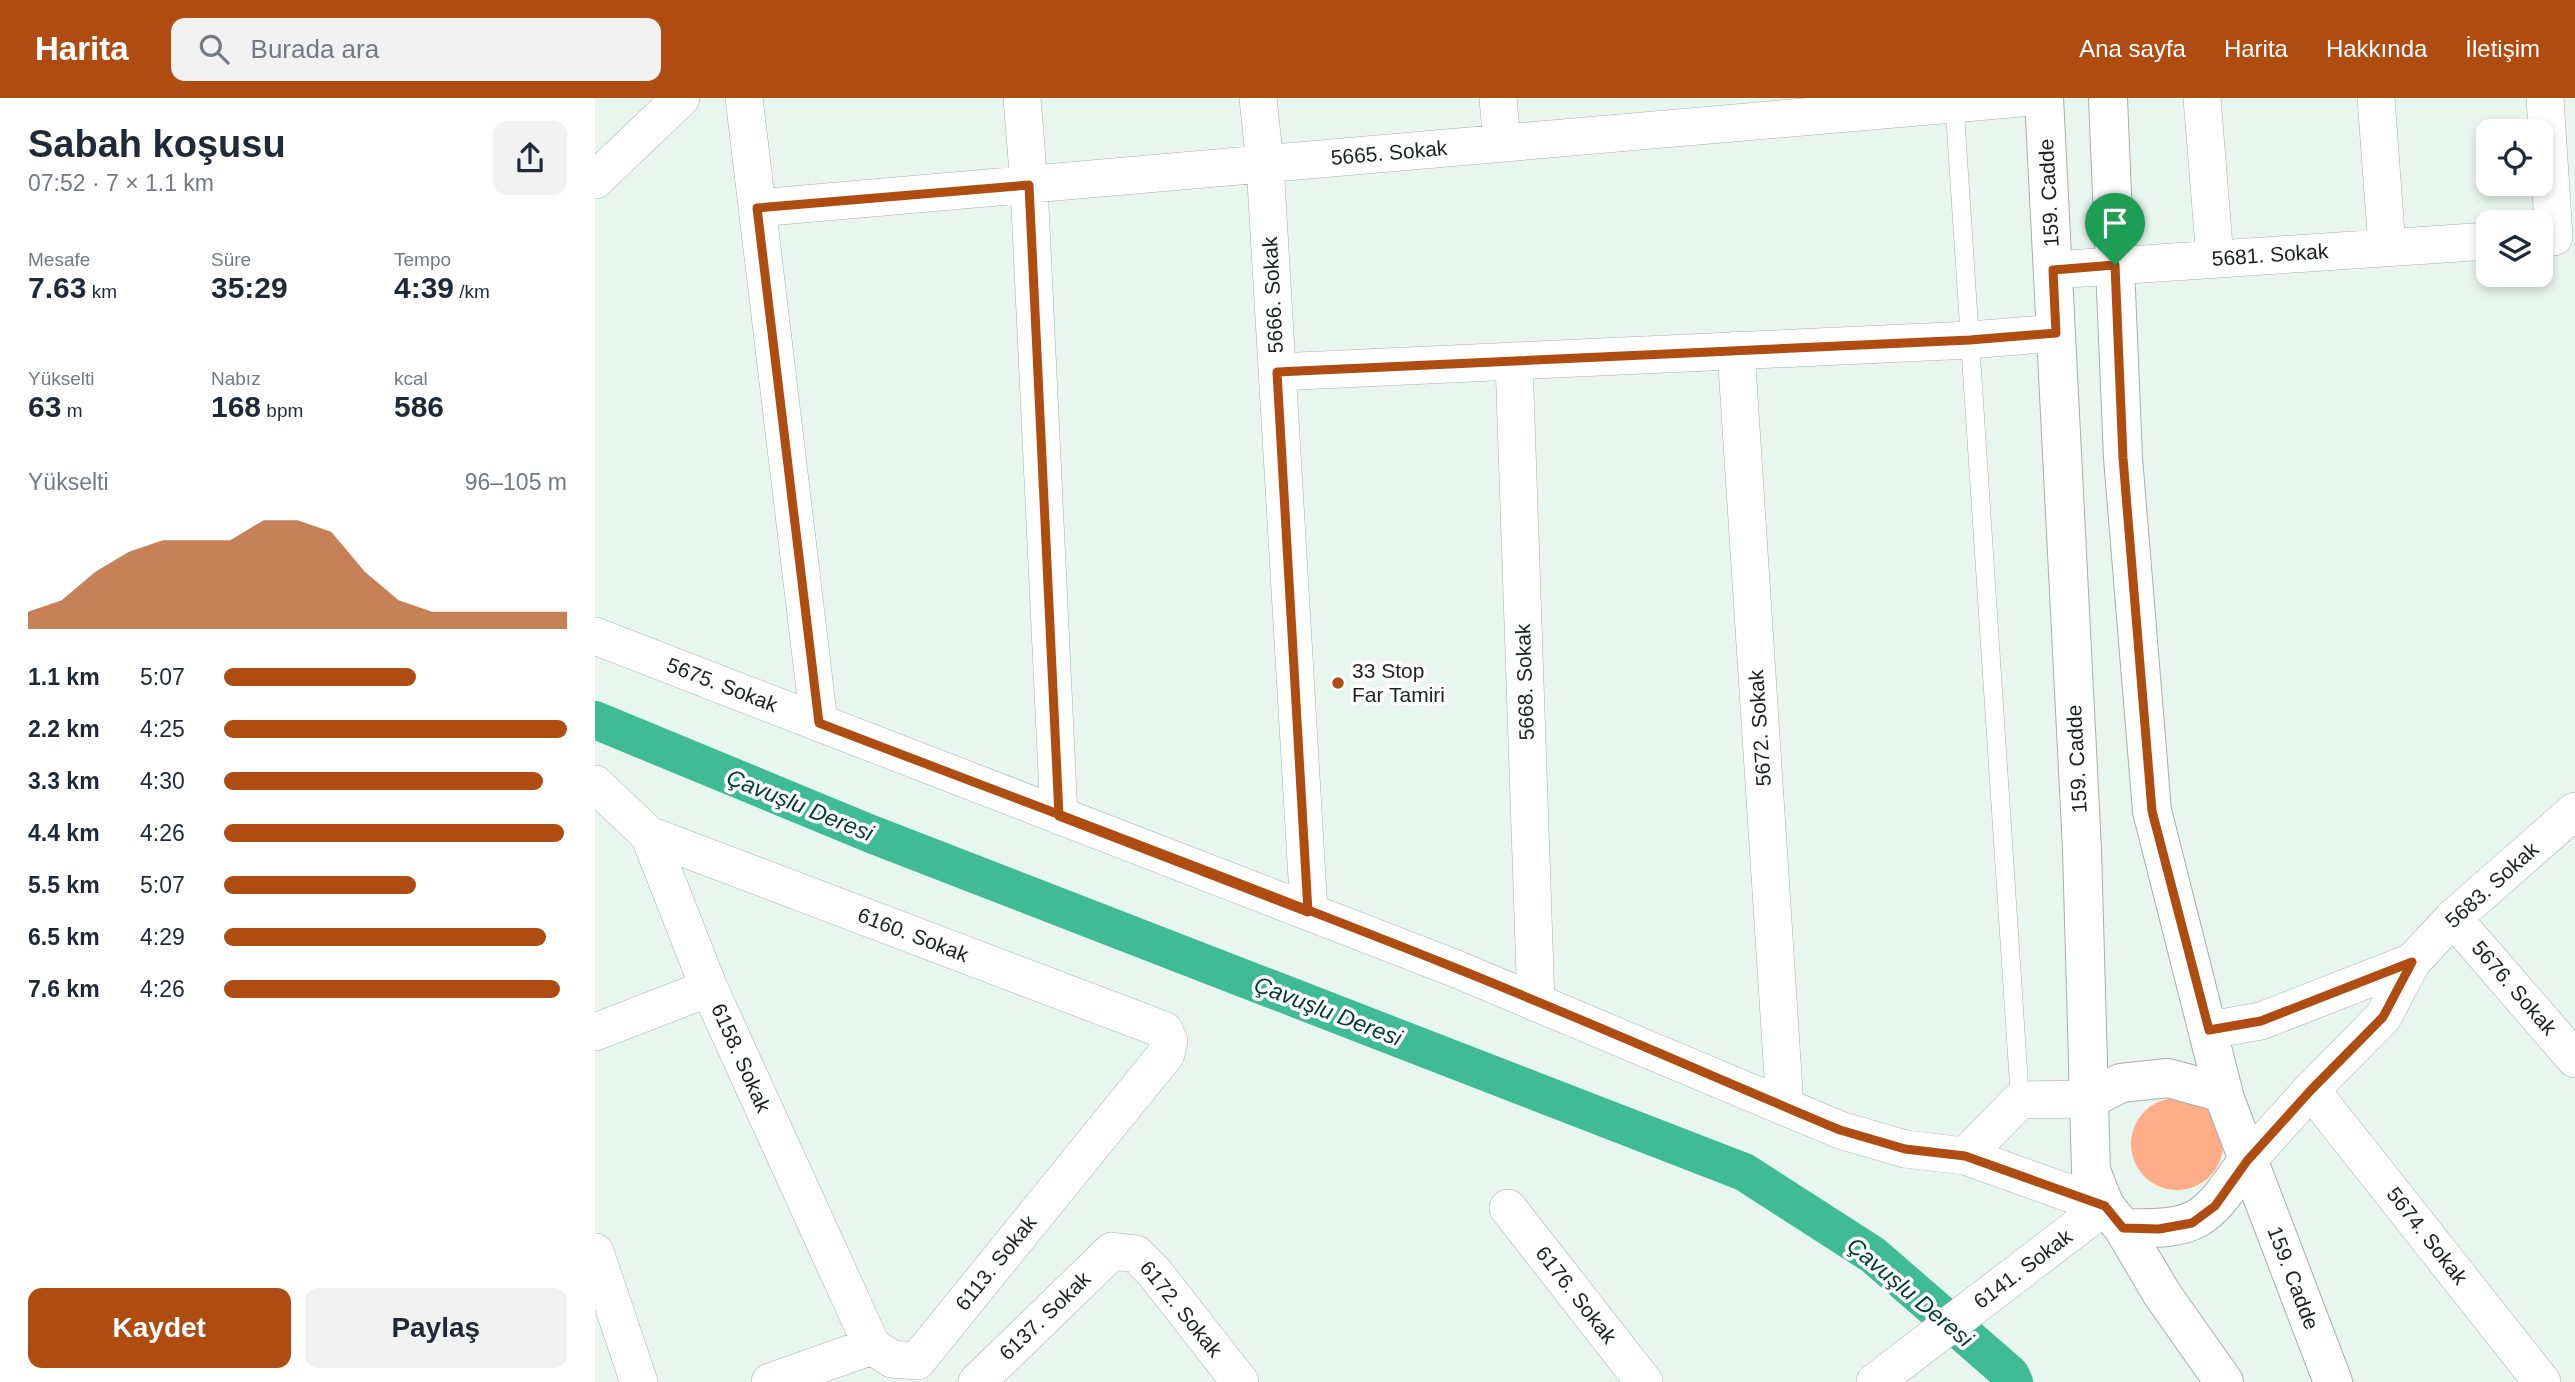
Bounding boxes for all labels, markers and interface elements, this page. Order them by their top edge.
search box [171,18,661,81]
text: Harita [35,30,129,67]
icon: search [195,30,233,68]
text: Burada ara [251,34,379,64]
text: Ana sayfa [2079,35,2186,62]
text: Harita [2224,35,2288,62]
text: Hakkında [2326,35,2427,62]
text: İletişim [2465,35,2540,62]
map controls [2476,119,2553,287]
button: locate [2476,119,2553,196]
button: share [493,121,567,195]
text: Sabah koşusu [28,123,286,165]
street label: 5665. Sokak [1330,136,1449,169]
street label: 159. Cadde [2034,138,2063,248]
text: 07:52 · 7 × 1.1 km [28,170,214,196]
pin [2085,193,2145,265]
icon: arrive [2096,204,2134,242]
button: layers [2476,210,2553,287]
street label: 5666. Sokak [1258,236,1287,354]
street label: 5681. Sokak [2211,239,2329,270]
text: Mesafe [28,249,90,270]
text: Süre [211,249,251,270]
text: Tempo [394,249,451,270]
text: 7.63 [28,271,86,304]
text: 35:29 [211,271,288,304]
text: 4:39 [394,271,454,304]
text: km [86,281,117,302]
text: /km [454,281,490,302]
text: Yükselti [28,368,95,389]
text: Nabız [211,368,261,389]
text: kcal [394,368,428,389]
text: 63 [28,390,61,423]
text: 168 [211,390,261,423]
text: 586 [394,390,444,423]
text: m [61,400,82,421]
text: bpm [261,400,303,421]
text: Yükselti [28,469,109,495]
text: 96–105 m [465,469,567,495]
street label: 5668. Sokak [1511,623,1538,741]
street label: 5675. Sokak [664,653,781,716]
place label: 33 Stop Far Tamiri [1352,659,1445,706]
text: 1.1 km [28,664,100,690]
text: 5:07 [140,664,185,690]
street label: 5672. Sokak [1744,669,1775,787]
marker: 33 Stop Far Tamiri [1330,675,1346,691]
street label: 159. Cadde [2062,704,2091,814]
text: 2.2 km [28,716,100,742]
text: 4:25 [140,716,185,742]
water label: Çavuşlu Deresi [723,764,878,847]
text: 3.3 km [28,768,100,794]
text: 4:30 [140,768,185,794]
text: 4.4 km [28,820,100,846]
text: 4:26 [140,820,185,846]
street label: 5683. Sokak [2441,837,2543,932]
text: 5.5 km [28,872,100,898]
text: 5:07 [140,872,185,898]
street label: 6160. Sokak [855,903,972,966]
text: 6.5 km [28,924,100,950]
text: 4:29 [140,924,185,950]
street label: 5676. Sokak [2467,936,2562,1040]
water label: Çavuşlu Deresi [1251,971,1406,1051]
text: 7.6 km [28,976,100,1002]
text: 4:26 [140,976,185,1002]
street label: 6158. Sokak [707,1000,776,1116]
street label: 5674. Sokak [2382,1183,2473,1289]
street label: 6113. Sokak [950,1210,1041,1315]
street label: 159. Cadde [2263,1223,2324,1333]
street label: 6141. Sokak [1969,1224,2077,1313]
water label: Çavuşlu Deresi [1842,1232,1979,1353]
street label: 6176. Sokak [1531,1242,1622,1348]
street label: 6172. Sokak [1136,1256,1227,1362]
street label: 6137. Sokak [995,1266,1095,1364]
button: Kaydet [28,1288,291,1368]
button: Paylaş [305,1288,567,1368]

